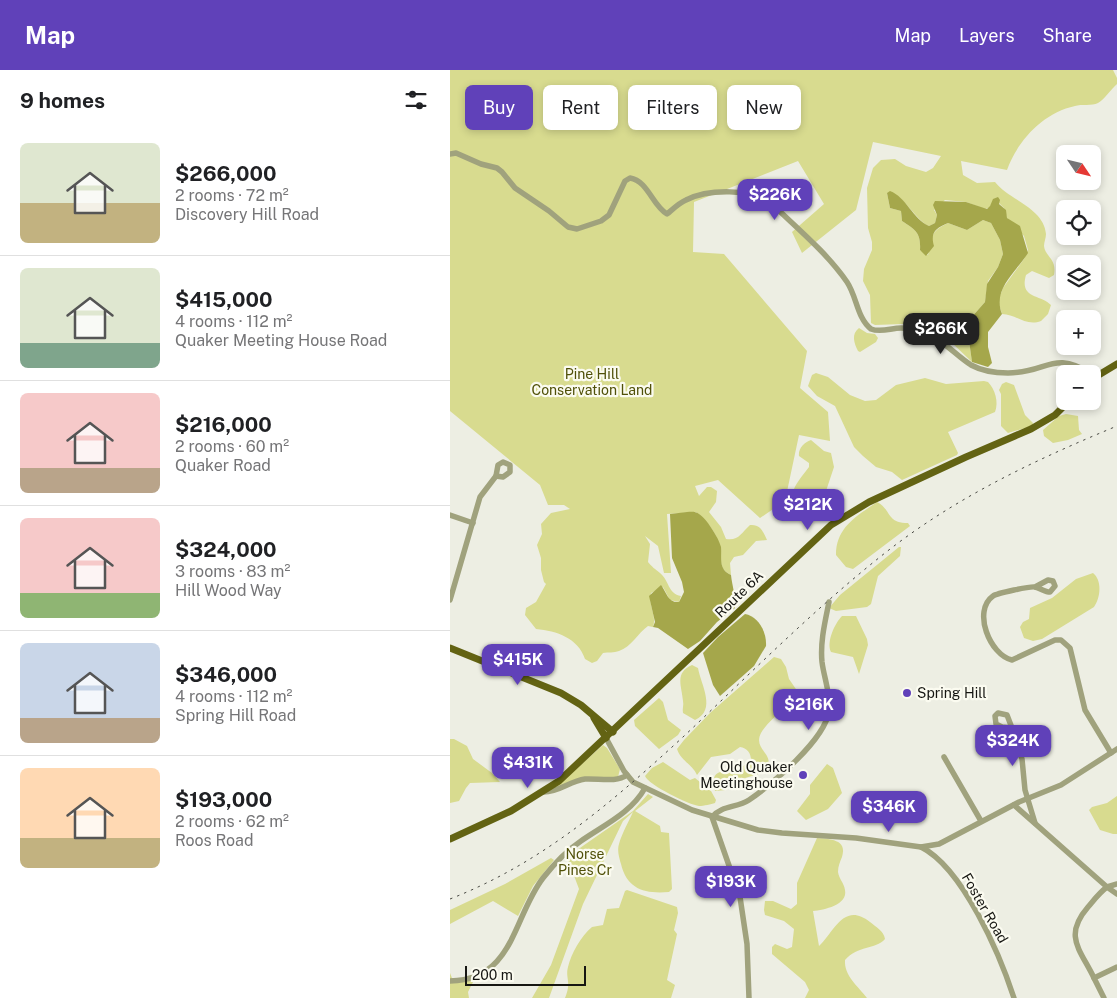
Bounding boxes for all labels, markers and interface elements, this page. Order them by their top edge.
text: Map [25,21,75,49]
text: Map [895,25,931,46]
text: Layers [959,25,1015,46]
text: Share [1043,25,1092,46]
chip: Buy [465,85,533,130]
chip: Rent [543,85,618,130]
chip: Filters [628,85,717,130]
chip: New [727,85,801,130]
icon: filters [402,86,430,114]
text: 9 homes [20,88,105,113]
north arrow [1056,145,1101,190]
map controls [1056,145,1101,410]
text: $266,000 [175,161,277,186]
icon: home [60,163,120,223]
pin: $226K [740,178,810,221]
text: $226K [748,185,802,204]
text: 2 rooms · 72 m² [175,186,289,205]
button: locate [1056,200,1101,245]
text: Discovery Hill Road [175,205,319,224]
button: layers [1056,255,1101,300]
text: $415,000 [175,287,273,312]
icon: home [60,288,120,348]
button: + [1056,310,1101,355]
text: 4 rooms · 112 m² [175,312,292,331]
pin: $266K [906,312,976,355]
text: $266K [914,319,968,338]
text: Quaker Meeting House Road [175,331,387,350]
button: − [1056,365,1101,410]
park label: Pine Hill Conservation Land [532,366,652,398]
text: $216,000 [175,412,272,437]
icon: home [60,413,120,473]
text: 2 rooms · 60 m² [175,437,289,456]
text: Quaker Road [175,456,271,475]
pin: $212K [773,488,843,531]
text: $212K [783,495,833,514]
text: $324,000 [175,537,277,562]
icon: home [60,538,120,598]
text: 3 rooms · 83 m² [175,562,290,581]
street label: Route 6A [712,567,766,621]
text: Hill Wood Way [175,581,282,600]
pin: $415K [483,644,553,686]
text: $415K [493,650,543,669]
text: $346,000 [175,662,277,687]
icon: home [60,663,120,723]
place label: Spring Hill [917,685,987,701]
text: 4 rooms · 112 m² [175,687,292,706]
marker: Spring Hill [901,687,913,699]
pin: $216K [774,688,844,731]
text: $216K [784,695,834,714]
text: Spring Hill Road [175,706,296,725]
pin: $324K [978,724,1048,767]
text: $324K [986,731,1040,750]
pin: $431K [493,746,563,789]
text: $431K [503,753,553,772]
place label: Old Quaker Meetinghouse [700,759,793,791]
marker: Old Quaker Meetinghouse [797,769,809,781]
text: $193,000 [175,787,272,812]
icon: home [60,788,120,848]
pin: $346K [854,790,924,833]
text: $346K [862,797,916,816]
text: 2 rooms · 62 m² [175,812,289,831]
text: Roos Road [175,831,253,850]
park label: Norse Pines Cr [558,846,612,878]
pin: $193K [696,866,766,908]
street label: Foster Road [959,870,1011,946]
text: $193K [706,872,756,891]
scale bar [465,963,586,986]
text: 200 m [472,967,513,983]

